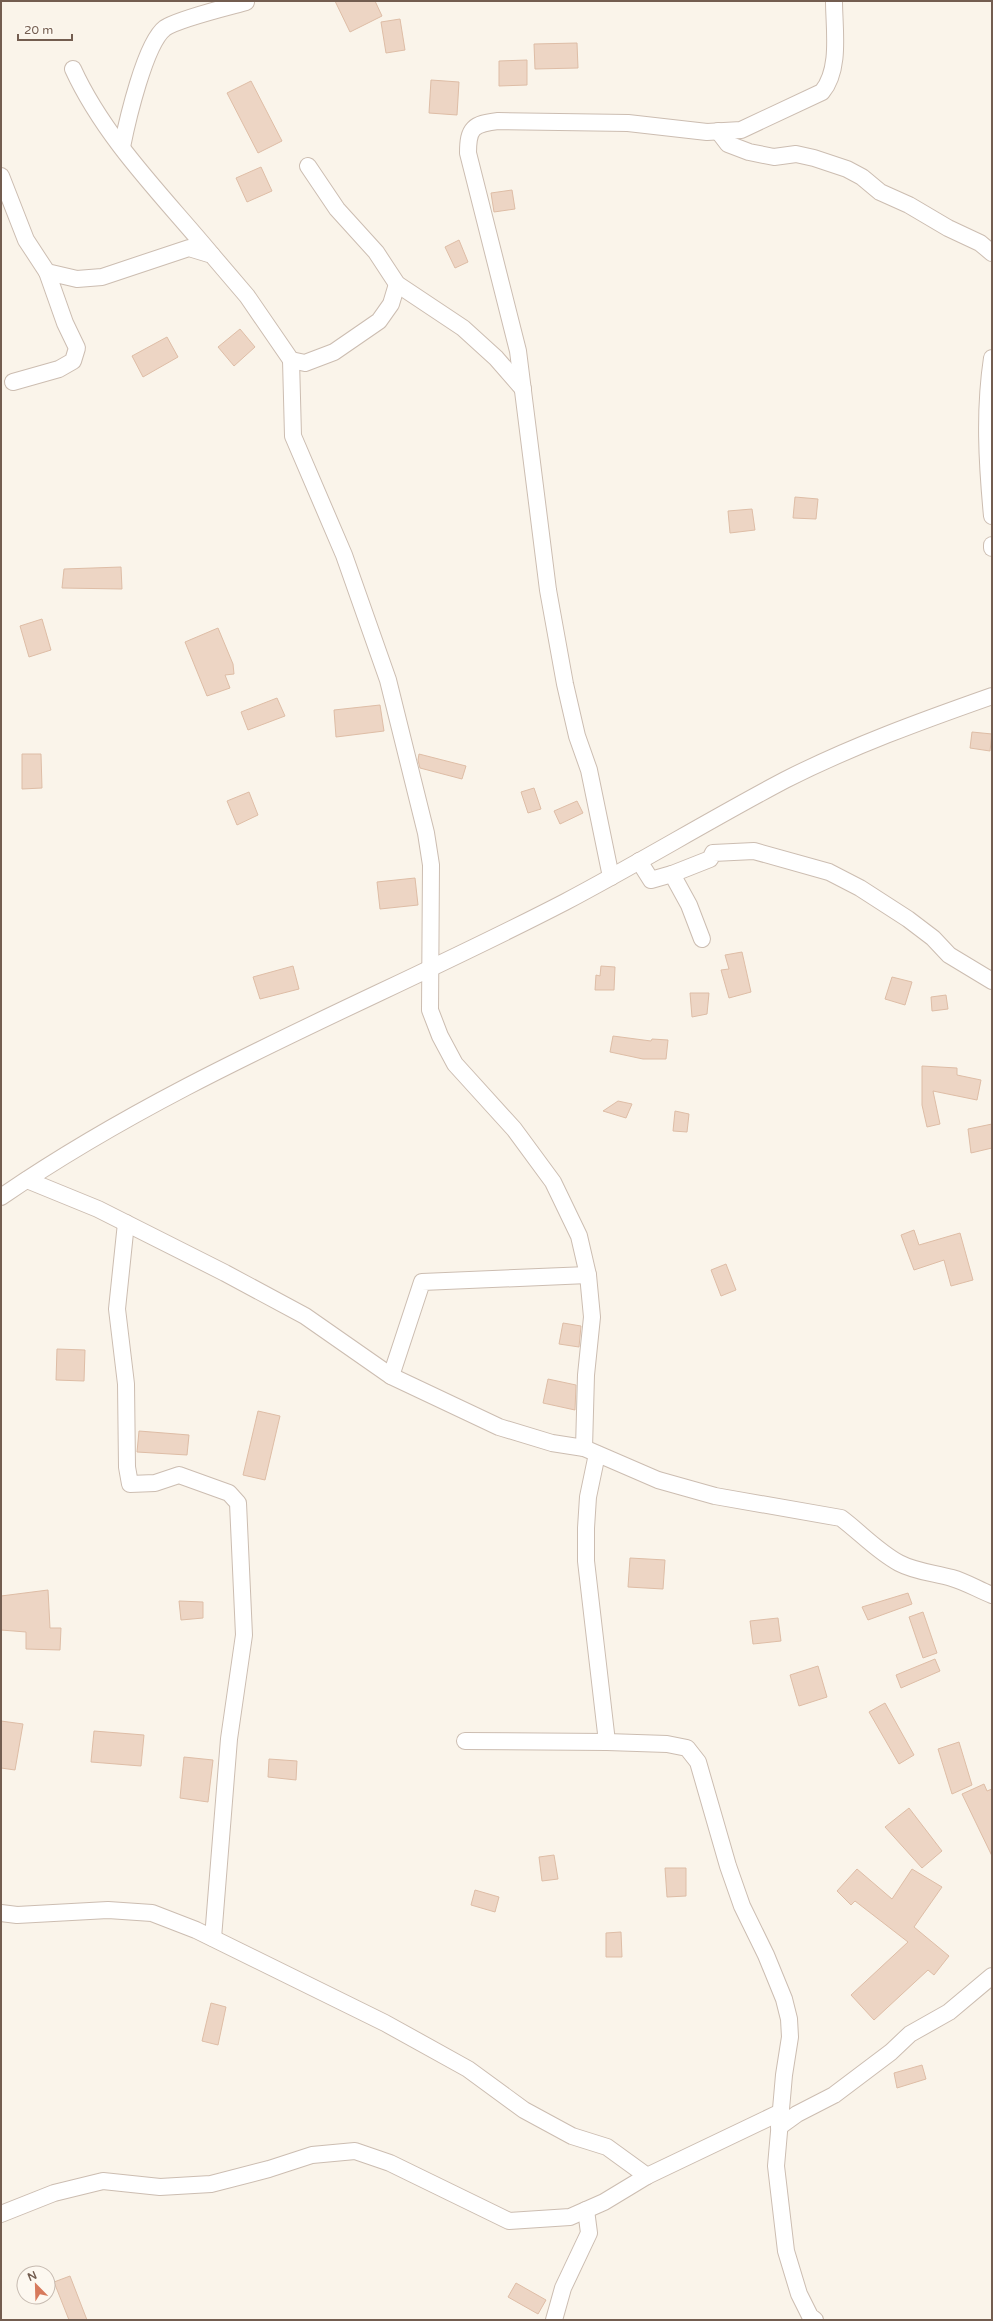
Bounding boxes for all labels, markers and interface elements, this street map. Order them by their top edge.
scale bar [18,16,72,42]
text: 20 m [24,23,53,37]
north arrow [16,2265,56,2305]
text: N [26,2269,39,2284]

